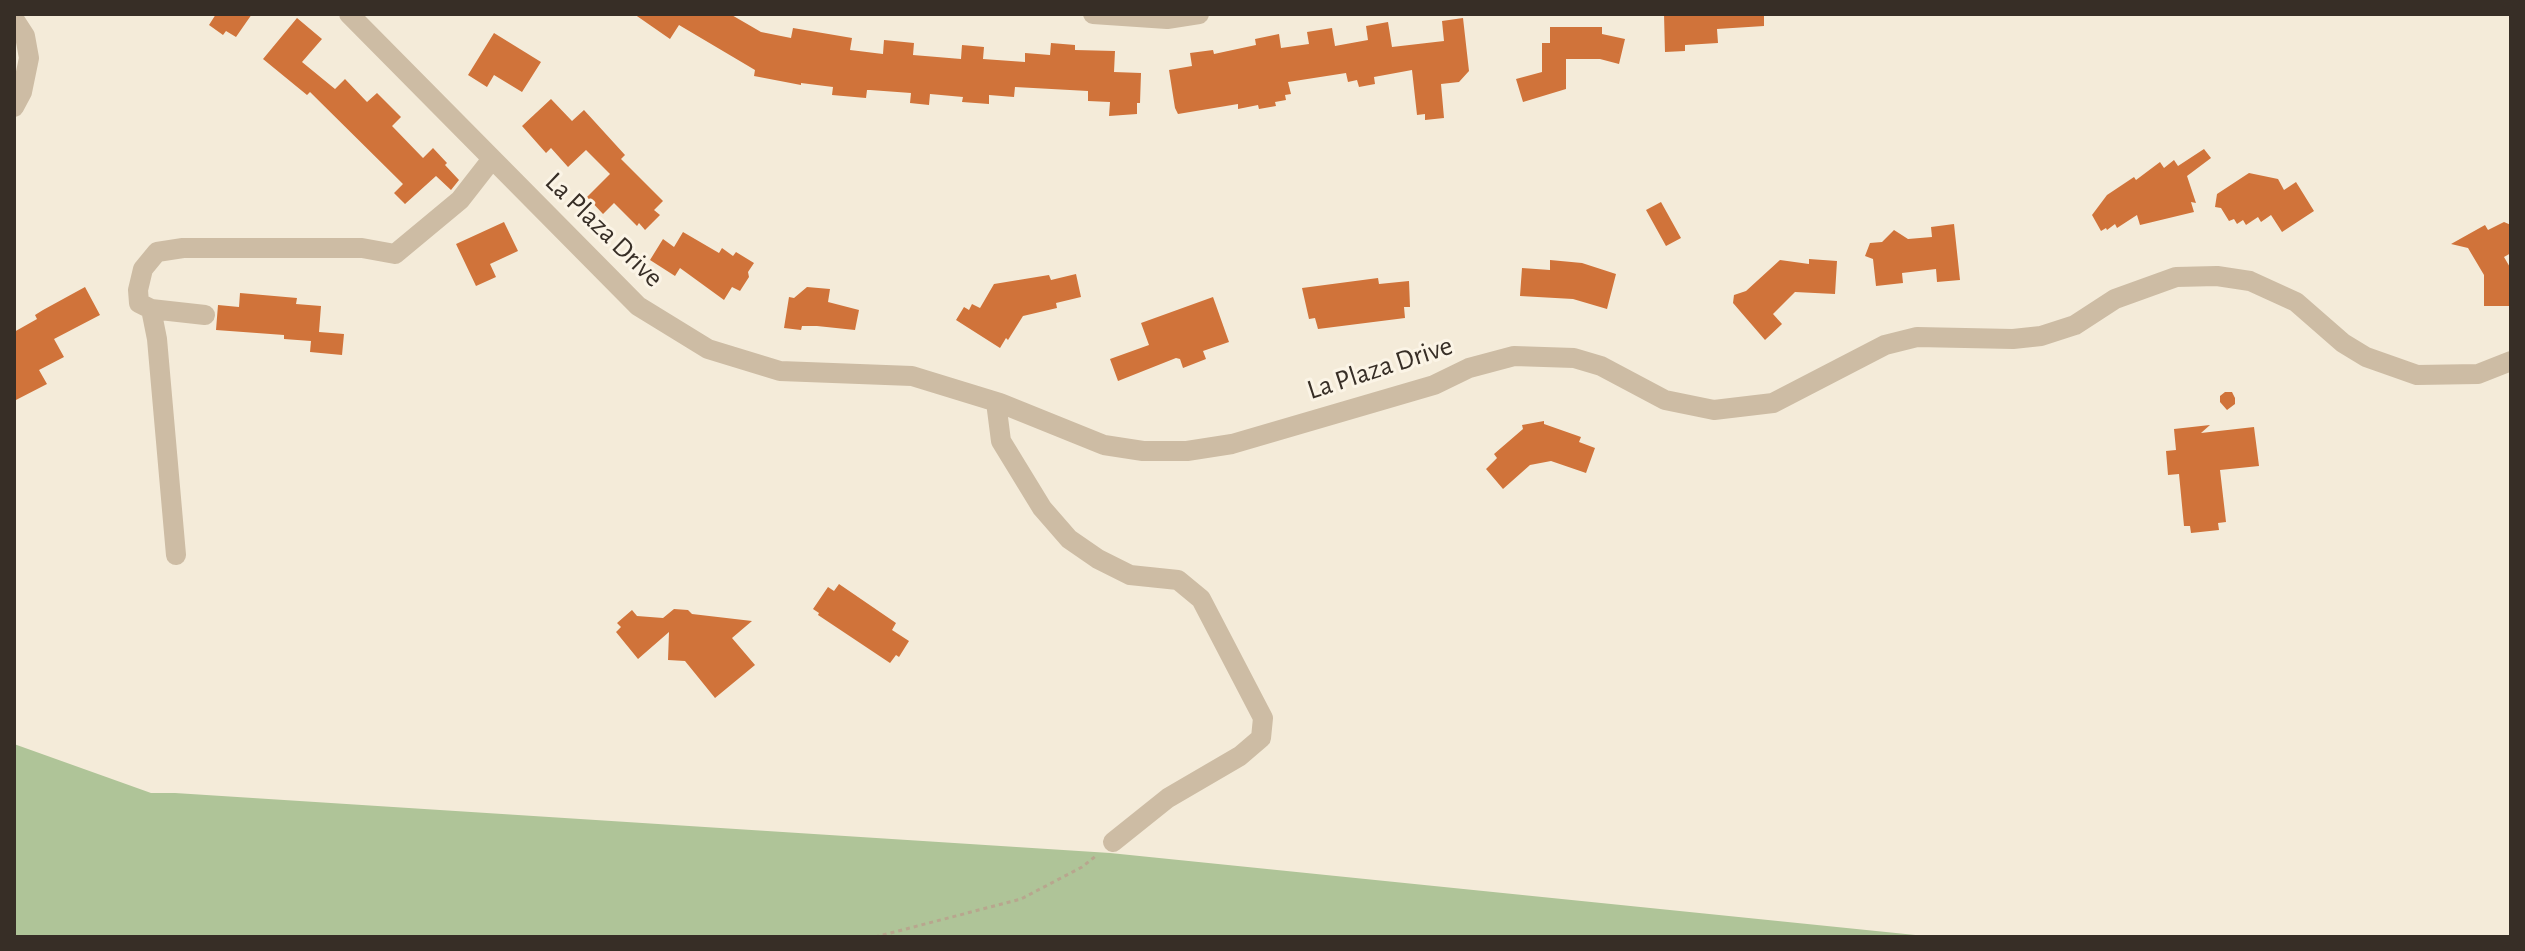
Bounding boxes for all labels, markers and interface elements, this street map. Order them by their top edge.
street label: La Plaza Drive [538,165,670,295]
street label: La Plaza Drive [1303,329,1457,407]

